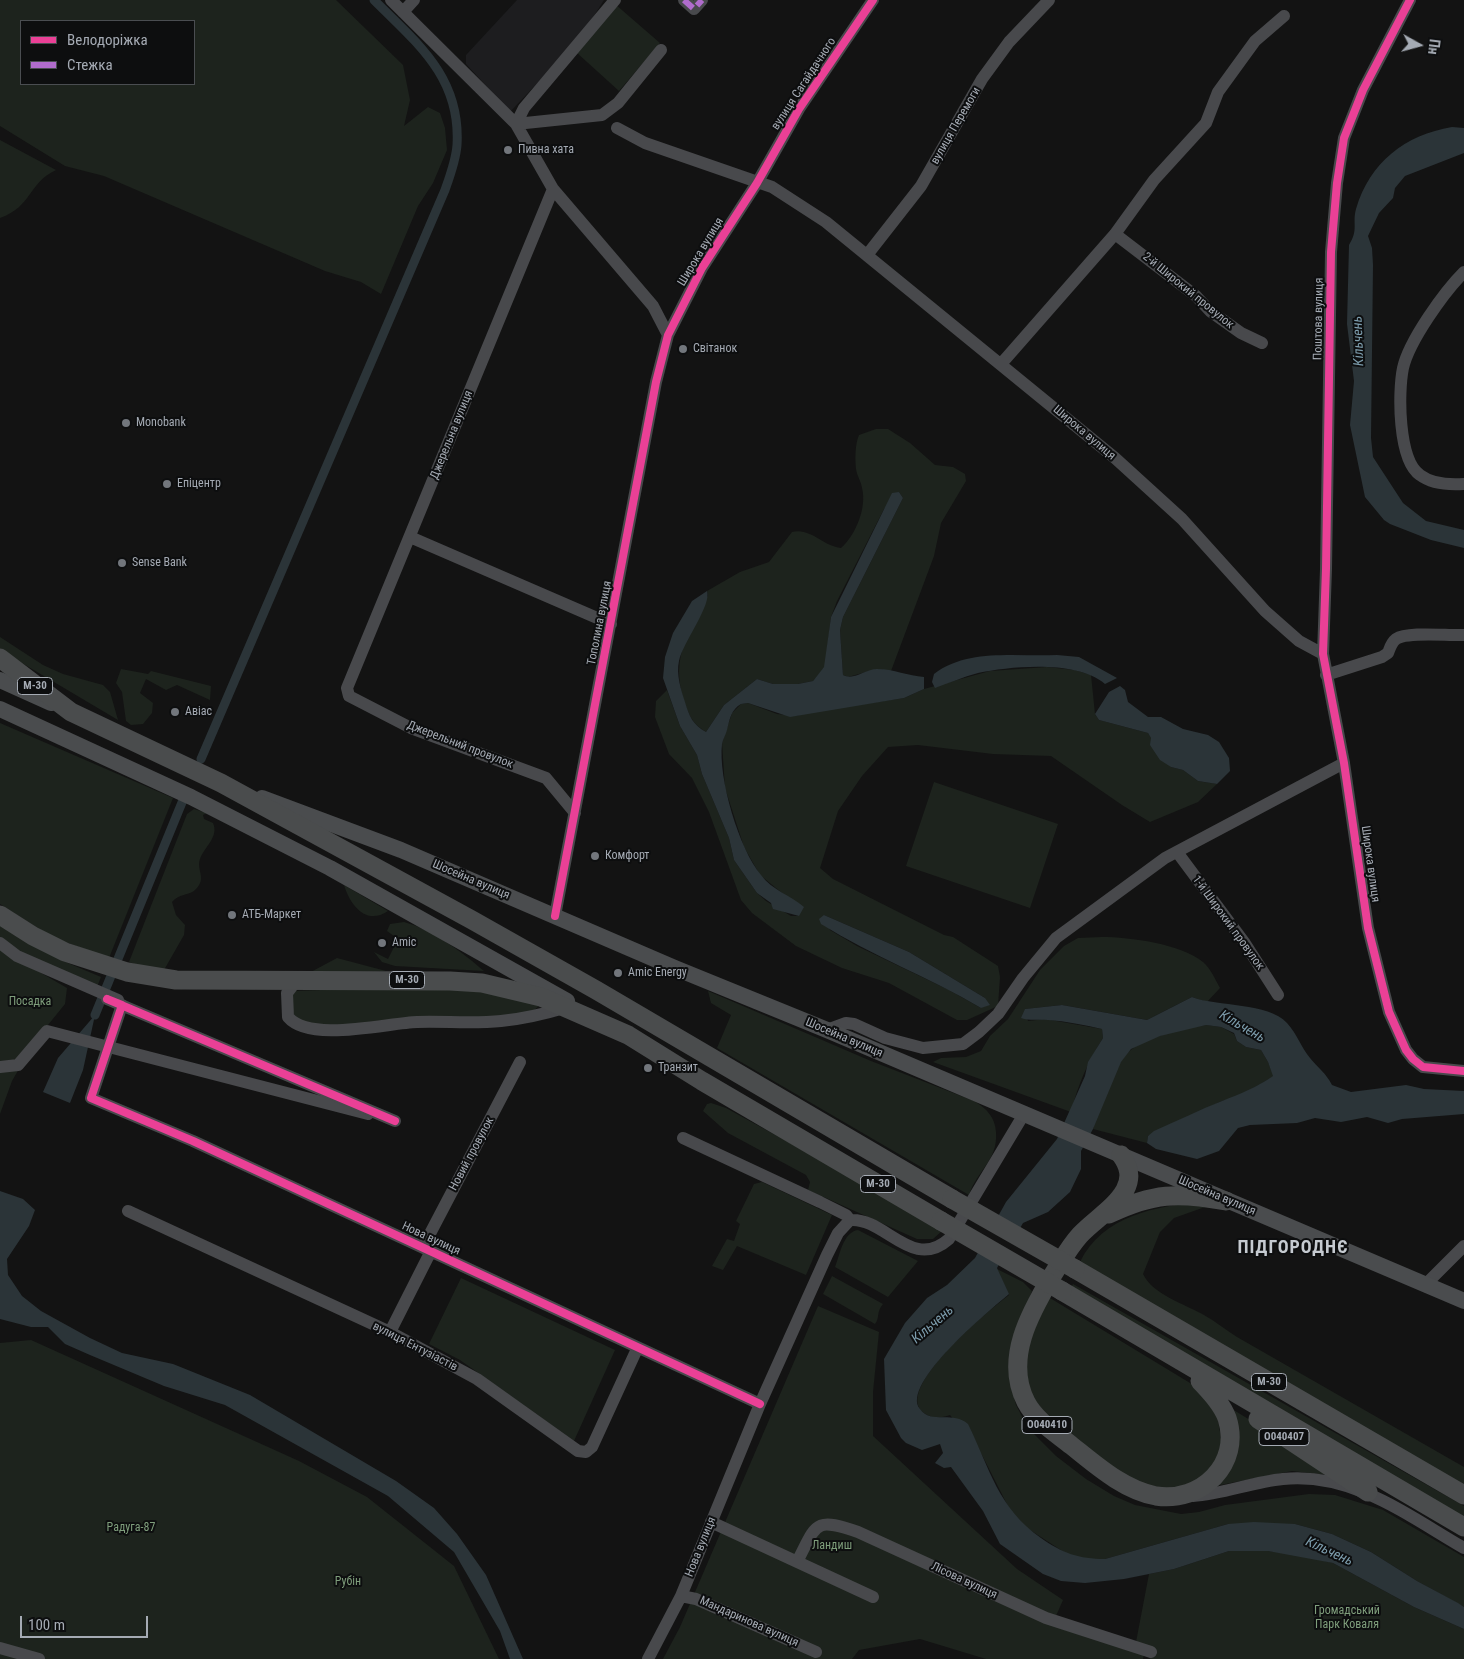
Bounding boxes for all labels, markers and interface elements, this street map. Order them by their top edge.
legend [20,20,195,85]
north arrow [1394,20,1444,70]
text: Велодоріжка [67,31,148,49]
street label: вулиця Сагайдачного [769,35,839,133]
text: Пн [1425,38,1443,56]
text: Стежка [67,56,113,74]
street label: вулиця Перемоги [928,85,984,167]
place label: Пивна хата [518,143,574,157]
marker: Пивна хата [502,144,514,156]
street label: Широка вулиця [675,215,727,289]
street label: 2-й Широкий провулок [1140,250,1236,332]
street label: Поштова вулиця [1311,278,1327,360]
water label: Кільчень [1350,316,1368,366]
place label: Світанок [693,342,737,356]
marker: Світанок [677,343,689,355]
street label: Джерельна вулиця [428,388,476,482]
street label: Широка вулиця [1050,403,1118,463]
place label: Monobank [136,416,186,430]
marker: Monobank [120,417,132,429]
place label: Епіцентр [177,477,221,491]
marker: Епіцентр [161,478,173,490]
place label: Sense Bank [132,556,187,570]
marker: Sense Bank [116,557,128,569]
street label: Тополина вулиця [585,580,615,666]
road number: М-30 [18,678,52,694]
place label: Авіас [185,705,212,719]
marker: Авіас [169,706,181,718]
street label: Джерельний провулок [405,718,515,772]
street label: Широка вулиця [1357,825,1383,903]
place label: Комфорт [605,849,649,863]
marker: Комфорт [589,850,601,862]
street label: Шосейна вулиця [430,857,512,903]
street label: 1-й Широкий провулок [1189,873,1267,973]
place label: АТБ-Маркет [242,908,301,922]
marker: АТБ-Маркет [226,909,238,921]
place label: Amic [392,936,416,950]
marker: Amic [376,937,388,949]
place label: Amic Energy [628,966,687,980]
marker: Amic Energy [612,967,624,979]
road number: М-30 [390,972,424,988]
park label: Посадка [9,995,51,1009]
water label: Кільчень [1216,1007,1268,1047]
street label: Шосейна вулиця [803,1015,885,1061]
place label: Транзит [658,1061,698,1075]
marker: Транзит [642,1062,654,1074]
street label: Новий провулок [447,1115,497,1193]
street label: Шосейна вулиця [1176,1173,1258,1219]
road number: М-30 [860,1176,896,1192]
street label: Нова вулиця [399,1219,463,1259]
district label: ПІДГОРОДНЄ [1236,1237,1350,1259]
water label: Кільчень [909,1302,957,1348]
street label: вулиця Ентузіастів [370,1319,460,1375]
road number: М-30 [1252,1374,1286,1390]
road number: О040410 [1022,1416,1072,1434]
road number: О040407 [1259,1428,1309,1445]
street label: Нова вулиця [683,1515,719,1579]
park label: Радуга-87 [107,1521,155,1535]
water label: Кільчень [1303,1534,1355,1570]
park label: Ландиш [812,1539,852,1553]
street label: Лісова вулиця [929,1559,999,1603]
park label: Рубін [335,1575,361,1589]
street label: Мандаринова вулиця [697,1594,801,1650]
park label: Громадський Парк Коваля [1314,1604,1380,1632]
scale bar [22,1606,150,1638]
text: 100 m [28,1616,65,1634]

